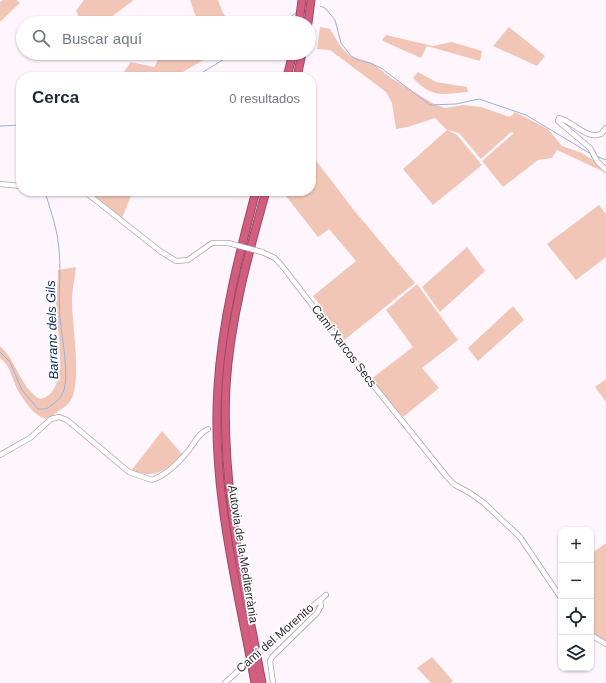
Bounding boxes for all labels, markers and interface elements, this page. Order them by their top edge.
search box [16,16,316,60]
icon: search [30,27,52,49]
text: Buscar aquí [62,30,142,47]
text: Cerca [32,88,79,107]
text: 0 resultados [229,91,300,106]
water label: Barranc dels Gils [43,280,61,380]
street label: Camí Xarcos Secs [309,302,379,390]
street label: Autovia de la Mediterrània [225,484,261,624]
map controls [558,527,594,671]
button: + [558,527,594,563]
button: − [558,563,594,599]
button: locate [558,599,594,635]
street label: Camí del Morenito [233,600,317,675]
button: layers [558,635,594,671]

